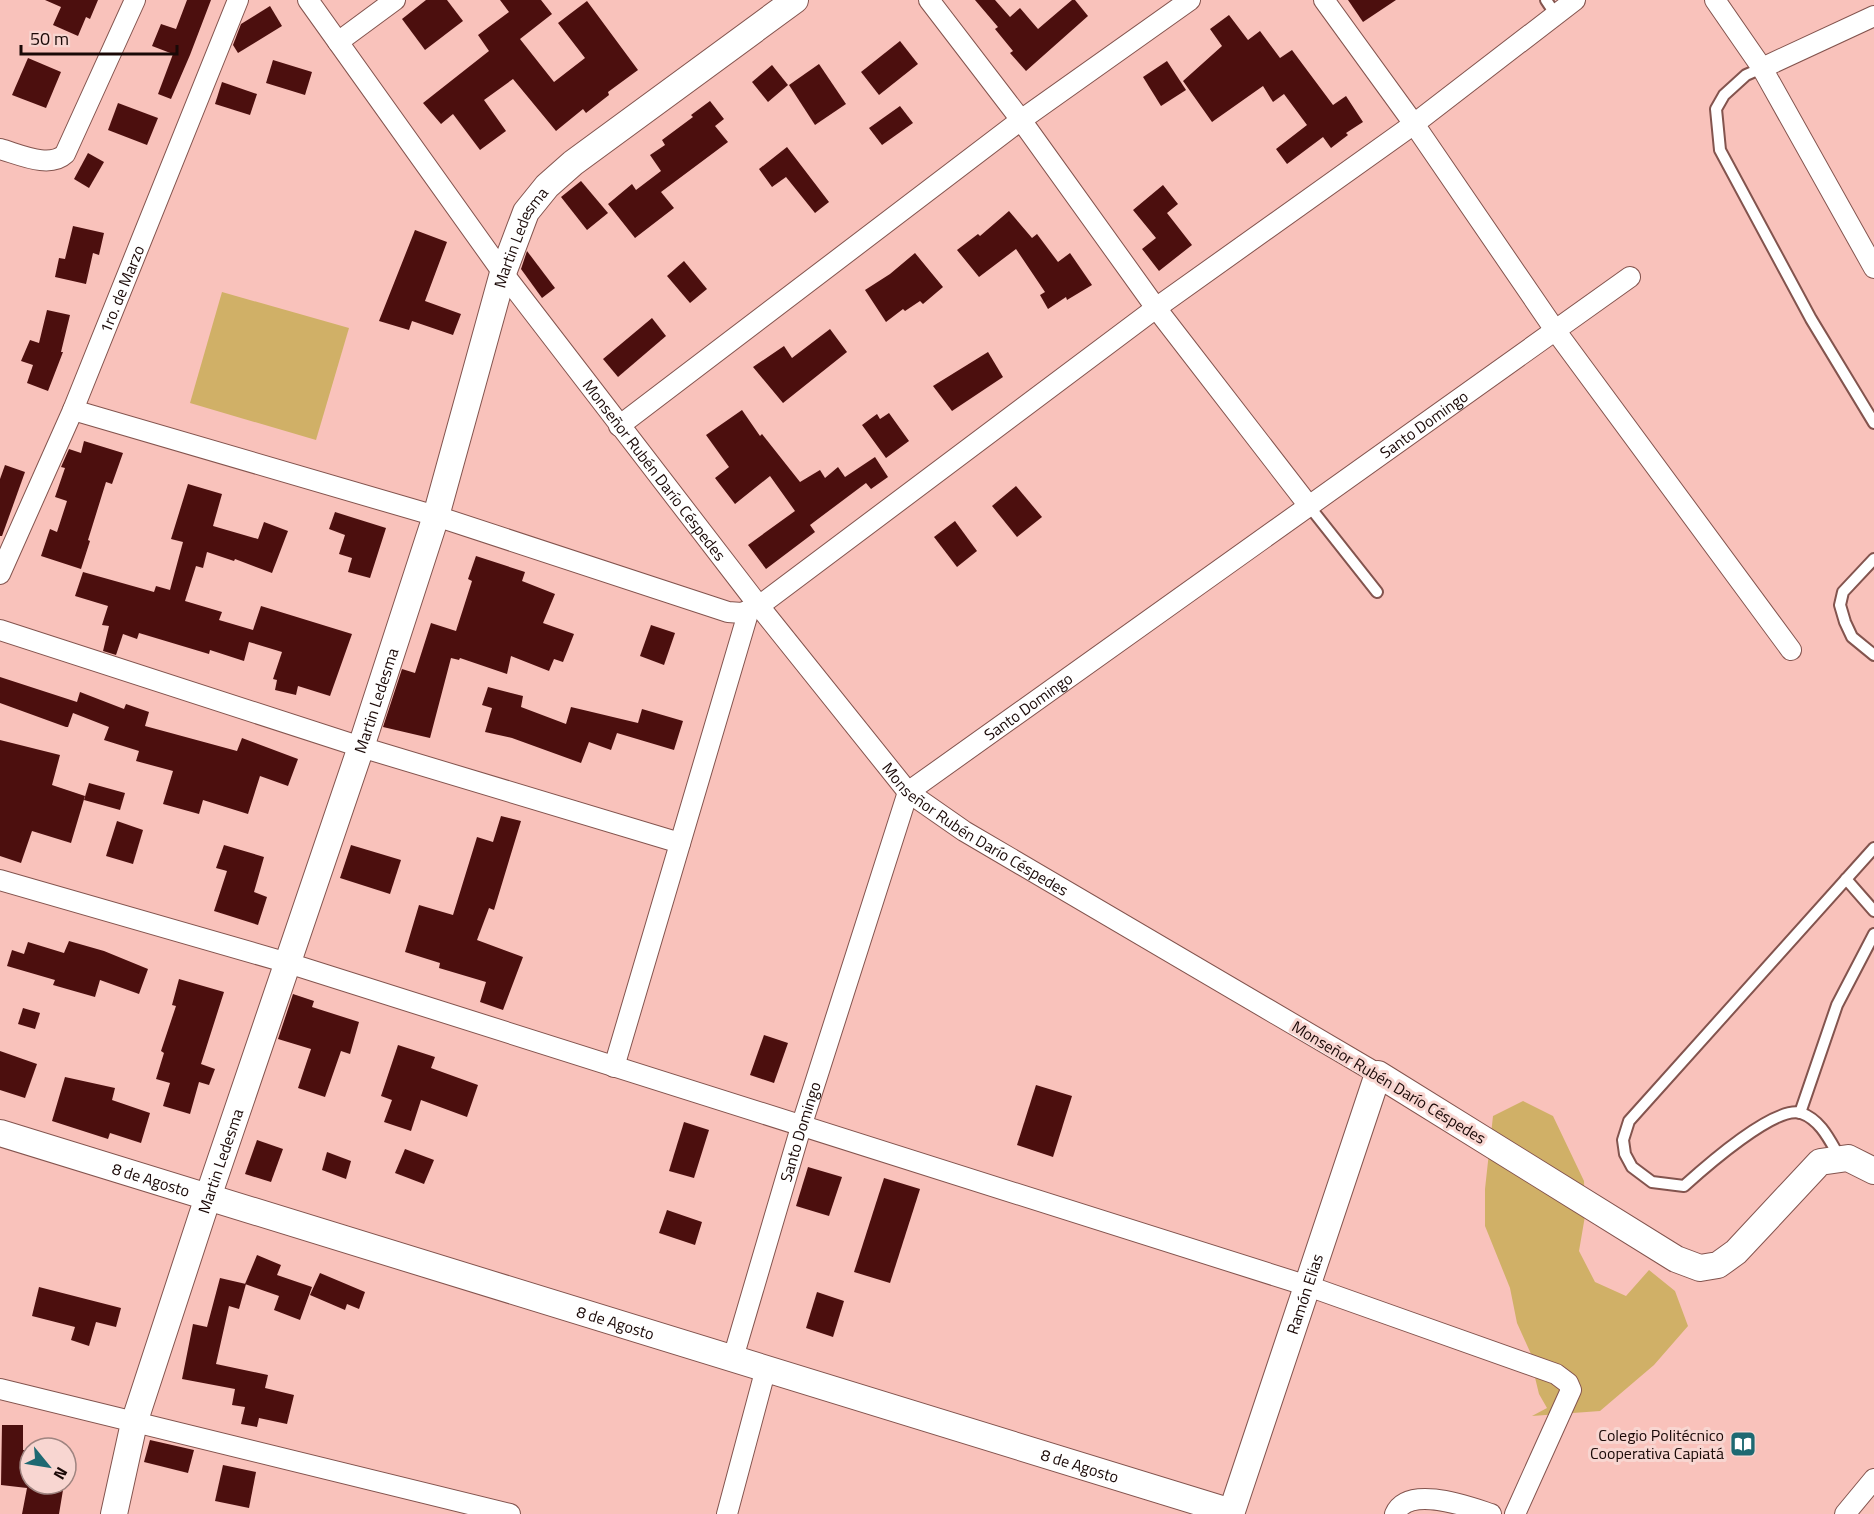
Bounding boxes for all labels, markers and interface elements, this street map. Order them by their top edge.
scale bar [21,18,177,56]
text: 50 m [30,25,69,52]
street label: Martin Ledesma [487,182,554,291]
street label: 1ro. de Marzo [93,242,150,336]
street label: Monseñor Rubén Darío Céspedes [577,374,732,566]
street label: Santo Domingo [1375,384,1473,464]
street label: Martin Ledesma [348,645,404,756]
street label: Santo Domingo [979,666,1077,746]
street label: Monseñor Rubén Darío Céspedes [877,757,1073,902]
street label: Monseñor Rubén Darío Céspedes [1287,1014,1491,1150]
street label: Santo Domingo [773,1078,827,1185]
street label: Martin Ledesma [191,1105,249,1217]
street label: 8 de Agosto [109,1156,193,1203]
street label: Ramón Elias [1280,1251,1329,1337]
street label: 8 de Agosto [574,1299,657,1346]
place label: Colegio Politécnico Cooperativa Capiatá [1590,1423,1724,1465]
library icon: Colegio Politécnico Cooperativa Capiatá [1728,1429,1758,1459]
north arrow [18,1436,78,1496]
street label: 8 de Agosto [1038,1442,1122,1489]
text: N [48,1463,74,1484]

